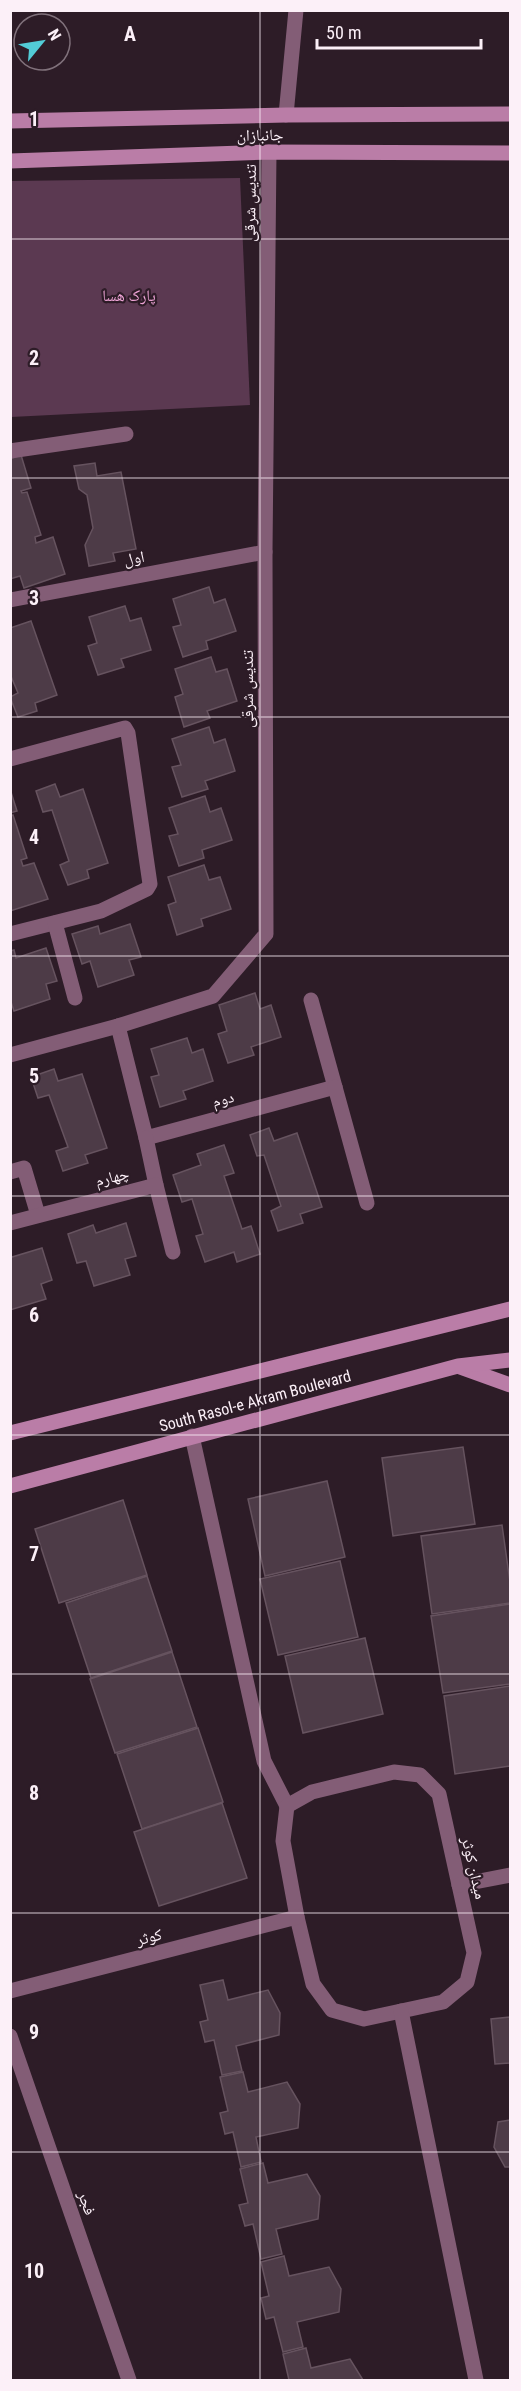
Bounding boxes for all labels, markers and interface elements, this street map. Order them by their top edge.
north arrow [12,12,72,72]
scale bar [317,12,480,50]
text: A [124,22,136,46]
text: 50 m [326,22,361,43]
text: N [44,26,65,44]
text: 1 [29,107,39,131]
street label: جانبازان [236,125,284,146]
street label: تندیس شرقی [240,164,261,242]
park label: پارک هسا [102,286,156,305]
text: 2 [29,346,39,370]
street label: اول [122,547,146,570]
text: 3 [29,586,39,610]
street label: تندیس شرقی [238,650,258,728]
text: 4 [29,825,39,849]
text: 5 [29,1064,39,1088]
street label: دوم [210,1087,236,1112]
street label: چهارم [93,1164,131,1191]
text: 6 [29,1303,39,1327]
street label: South Rasol-e Akram Boulevard [157,1366,353,1436]
text: 7 [29,1542,39,1566]
text: 8 [29,1781,39,1805]
street label: میدان کوثر [456,1834,490,1901]
street label: کوثر [133,1925,164,1950]
text: 9 [29,2020,39,2044]
street label: فجر [74,2188,100,2217]
text: 10 [24,2259,44,2283]

